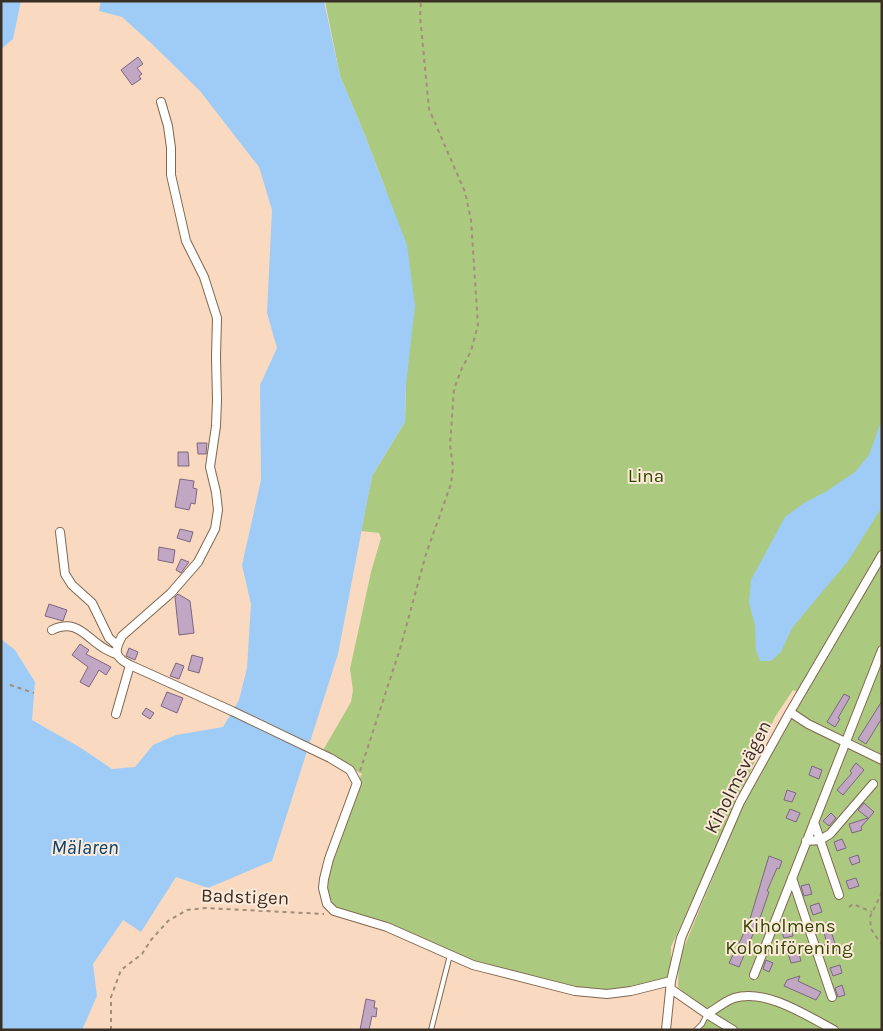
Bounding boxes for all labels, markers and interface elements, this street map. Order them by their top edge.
park label: Lina [628,465,664,487]
street label: Kiholmsvägen [700,717,776,837]
water label: Mälaren [51,836,119,859]
street label: Badstigen [201,884,289,910]
park label: Kiholmens Koloniförening [725,915,853,959]

